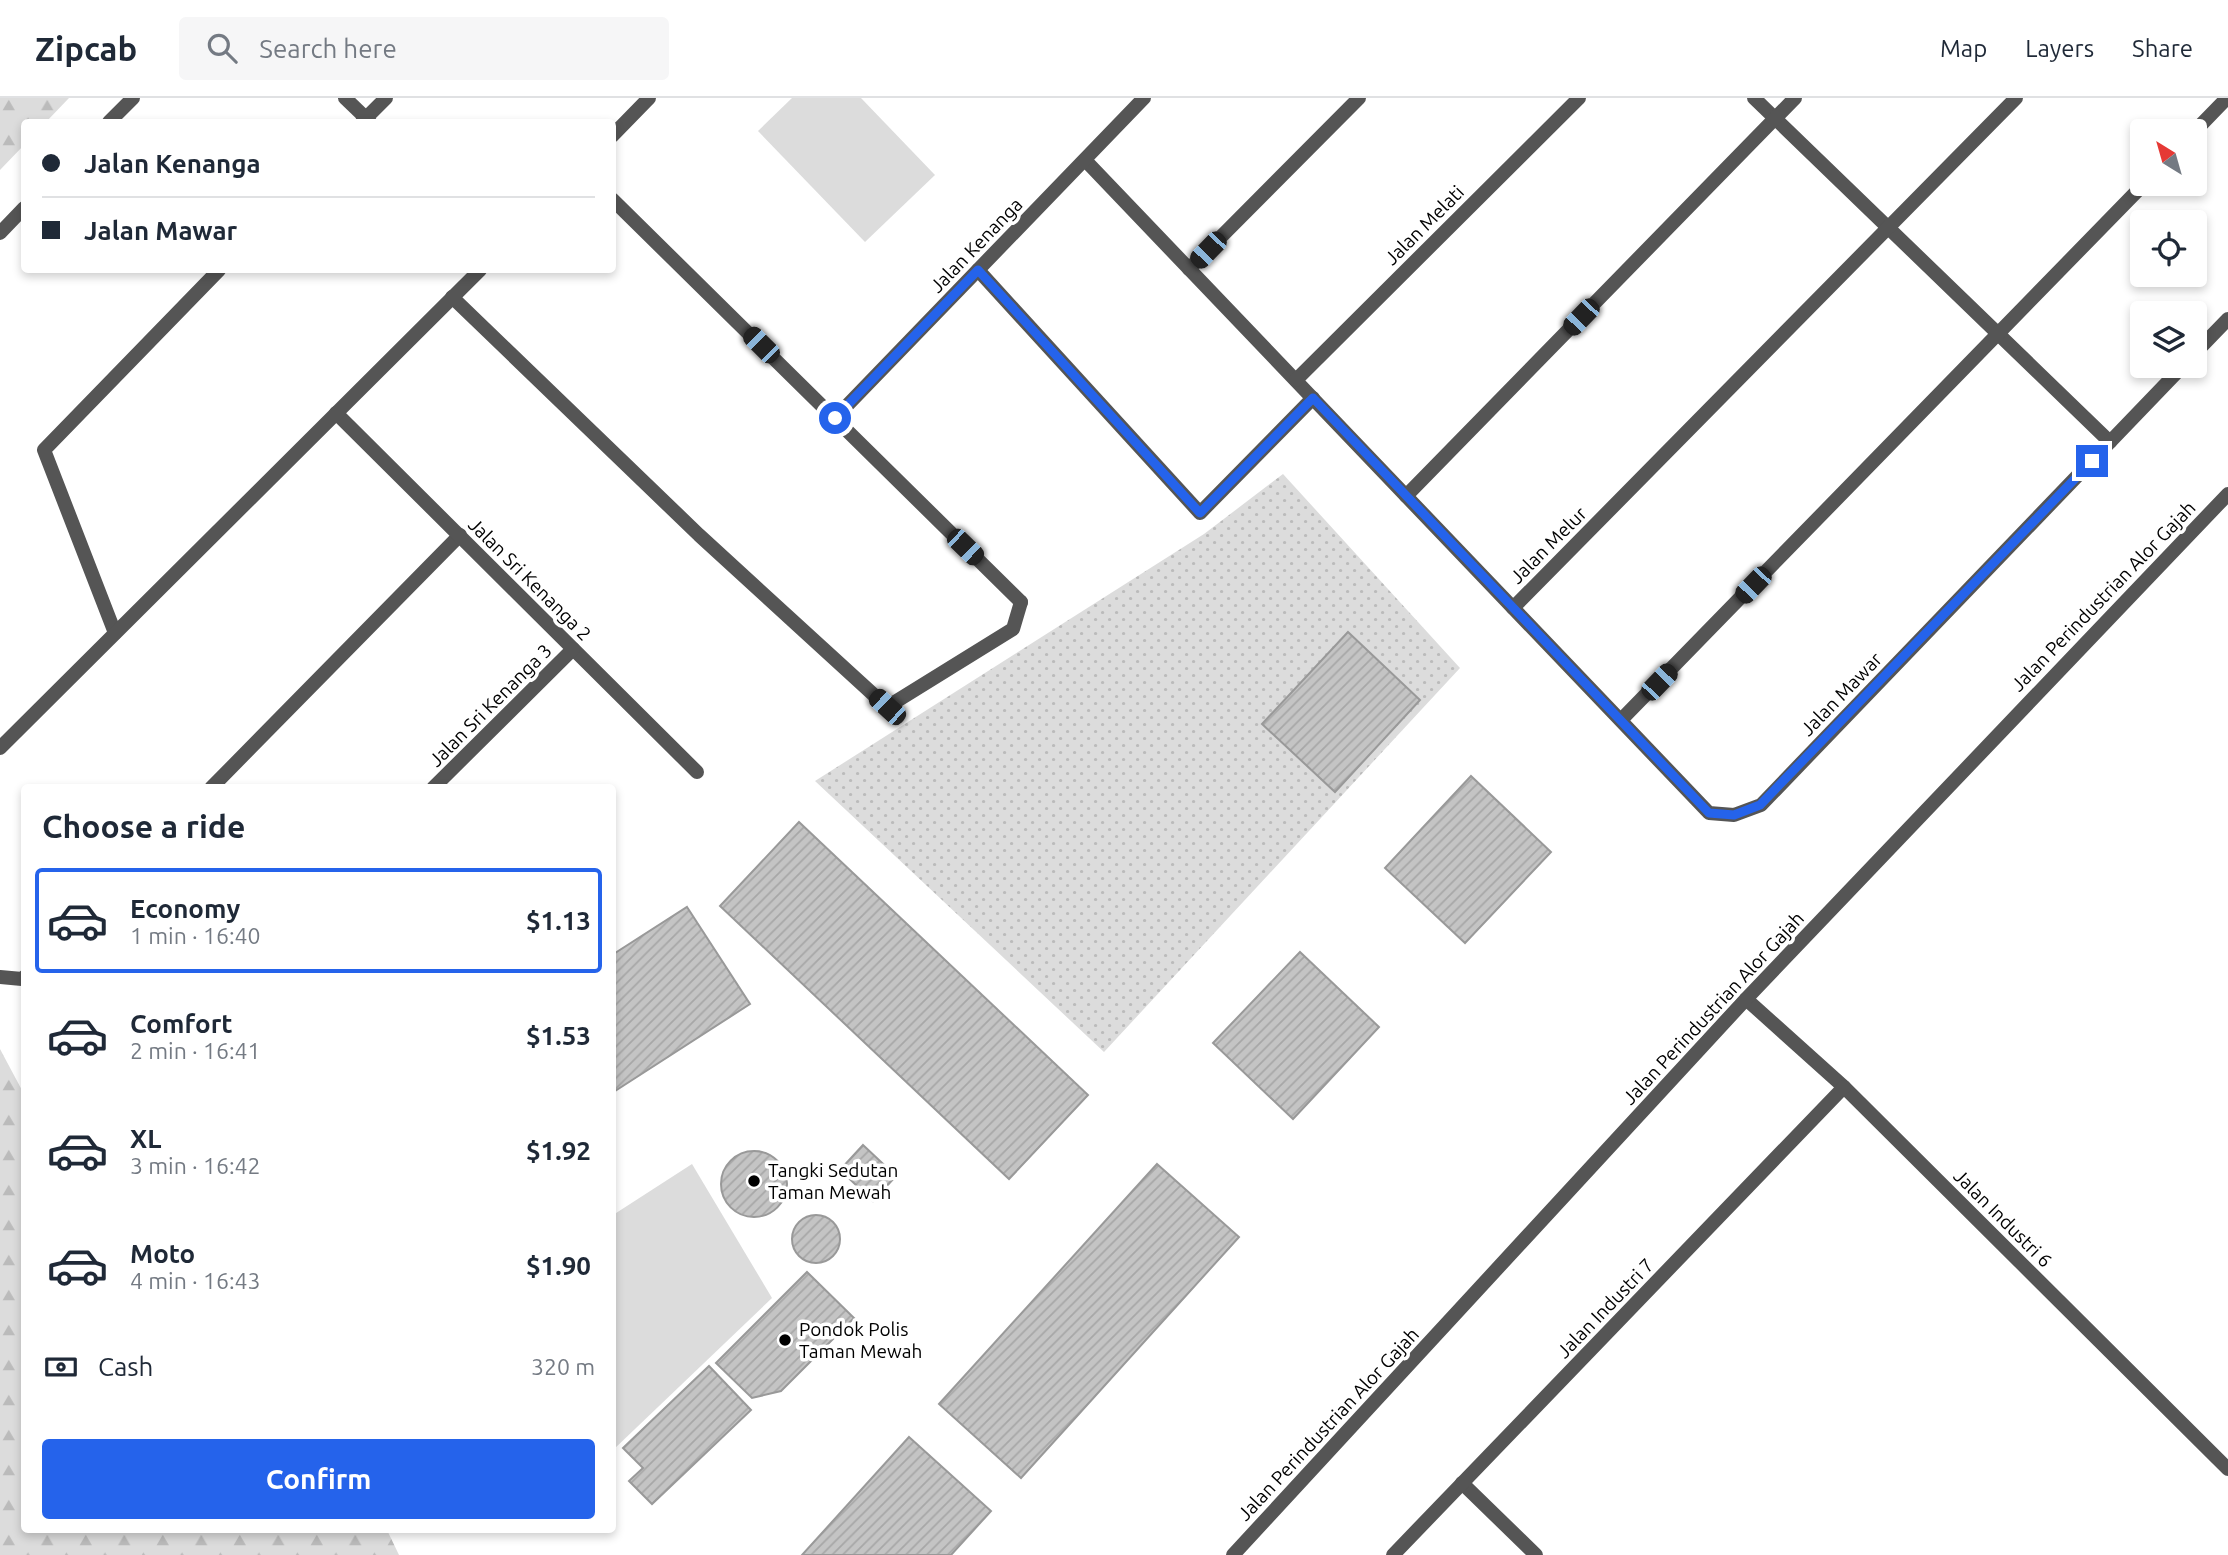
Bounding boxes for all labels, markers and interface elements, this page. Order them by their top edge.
search box [179,17,669,80]
icon: search [203,29,241,67]
text: Zipcab [35,30,137,67]
text: Search here [259,34,397,63]
text: Map [1940,35,1987,62]
text: Layers [2025,35,2094,62]
text: Share [2132,35,2193,62]
north arrow [2130,119,2207,196]
map controls [2130,119,2207,378]
text: Jalan Kenanga [84,149,261,178]
street label: Jalan Melati [1380,181,1468,269]
street label: Jalan Kenanga [925,193,1027,297]
button: locate [2130,210,2207,287]
text: Jalan Mawar [84,216,237,245]
car [1186,228,1231,272]
car [1559,295,1604,339]
button: layers [2130,301,2207,378]
car [739,323,784,367]
route start [819,402,851,434]
route end [2076,445,2108,477]
street label: Jalan Perindustrian Alor Gajah [2006,497,2200,695]
street label: Jalan Melur [1505,502,1591,588]
street label: Jalan Sri Kenanga 2 [464,513,596,645]
car [943,525,988,569]
car [1731,563,1776,607]
street label: Jalan Sri Kenanga 3 [424,639,556,771]
street label: Jalan Mawar [1796,648,1886,740]
car [1637,660,1682,704]
car [865,685,910,729]
text: Choose a ride [42,808,245,844]
icon: car [46,889,109,952]
text: Economy [130,894,240,923]
text: $1.13 [526,906,591,935]
street label: Jalan Perindustrian Alor Gajah [1618,907,1808,1109]
text: 1 min · 16:40 [130,923,261,948]
icon: car [46,1004,109,1067]
text: Comfort [130,1009,233,1038]
text: $1.53 [526,1021,591,1050]
text: 2 min · 16:41 [130,1038,261,1063]
icon: car [46,1119,109,1182]
text: XL [130,1124,161,1153]
text: $1.92 [526,1136,591,1165]
text: 3 min · 16:42 [130,1153,261,1178]
place label: Tangki Sedutan Taman Mewah [768,1159,898,1203]
street label: Jalan Industri 6 [1949,1164,2057,1272]
marker: Tangki Sedutan Taman Mewah [746,1173,762,1189]
icon: car [46,1234,109,1297]
text: Moto [130,1239,195,1268]
text: $1.90 [526,1251,591,1280]
street label: Jalan Industri 7 [1552,1254,1658,1362]
text: 4 min · 16:43 [130,1268,261,1293]
place label: Pondok Polis Taman Mewah [799,1318,922,1362]
street label: Jalan Perindustrian Alor Gajah [1233,1323,1423,1525]
marker: Pondok Polis Taman Mewah [777,1332,793,1348]
icon: cash [42,1348,80,1386]
text: Cash [98,1352,153,1381]
text: 320 m [531,1354,595,1379]
button: Confirm [42,1439,595,1519]

